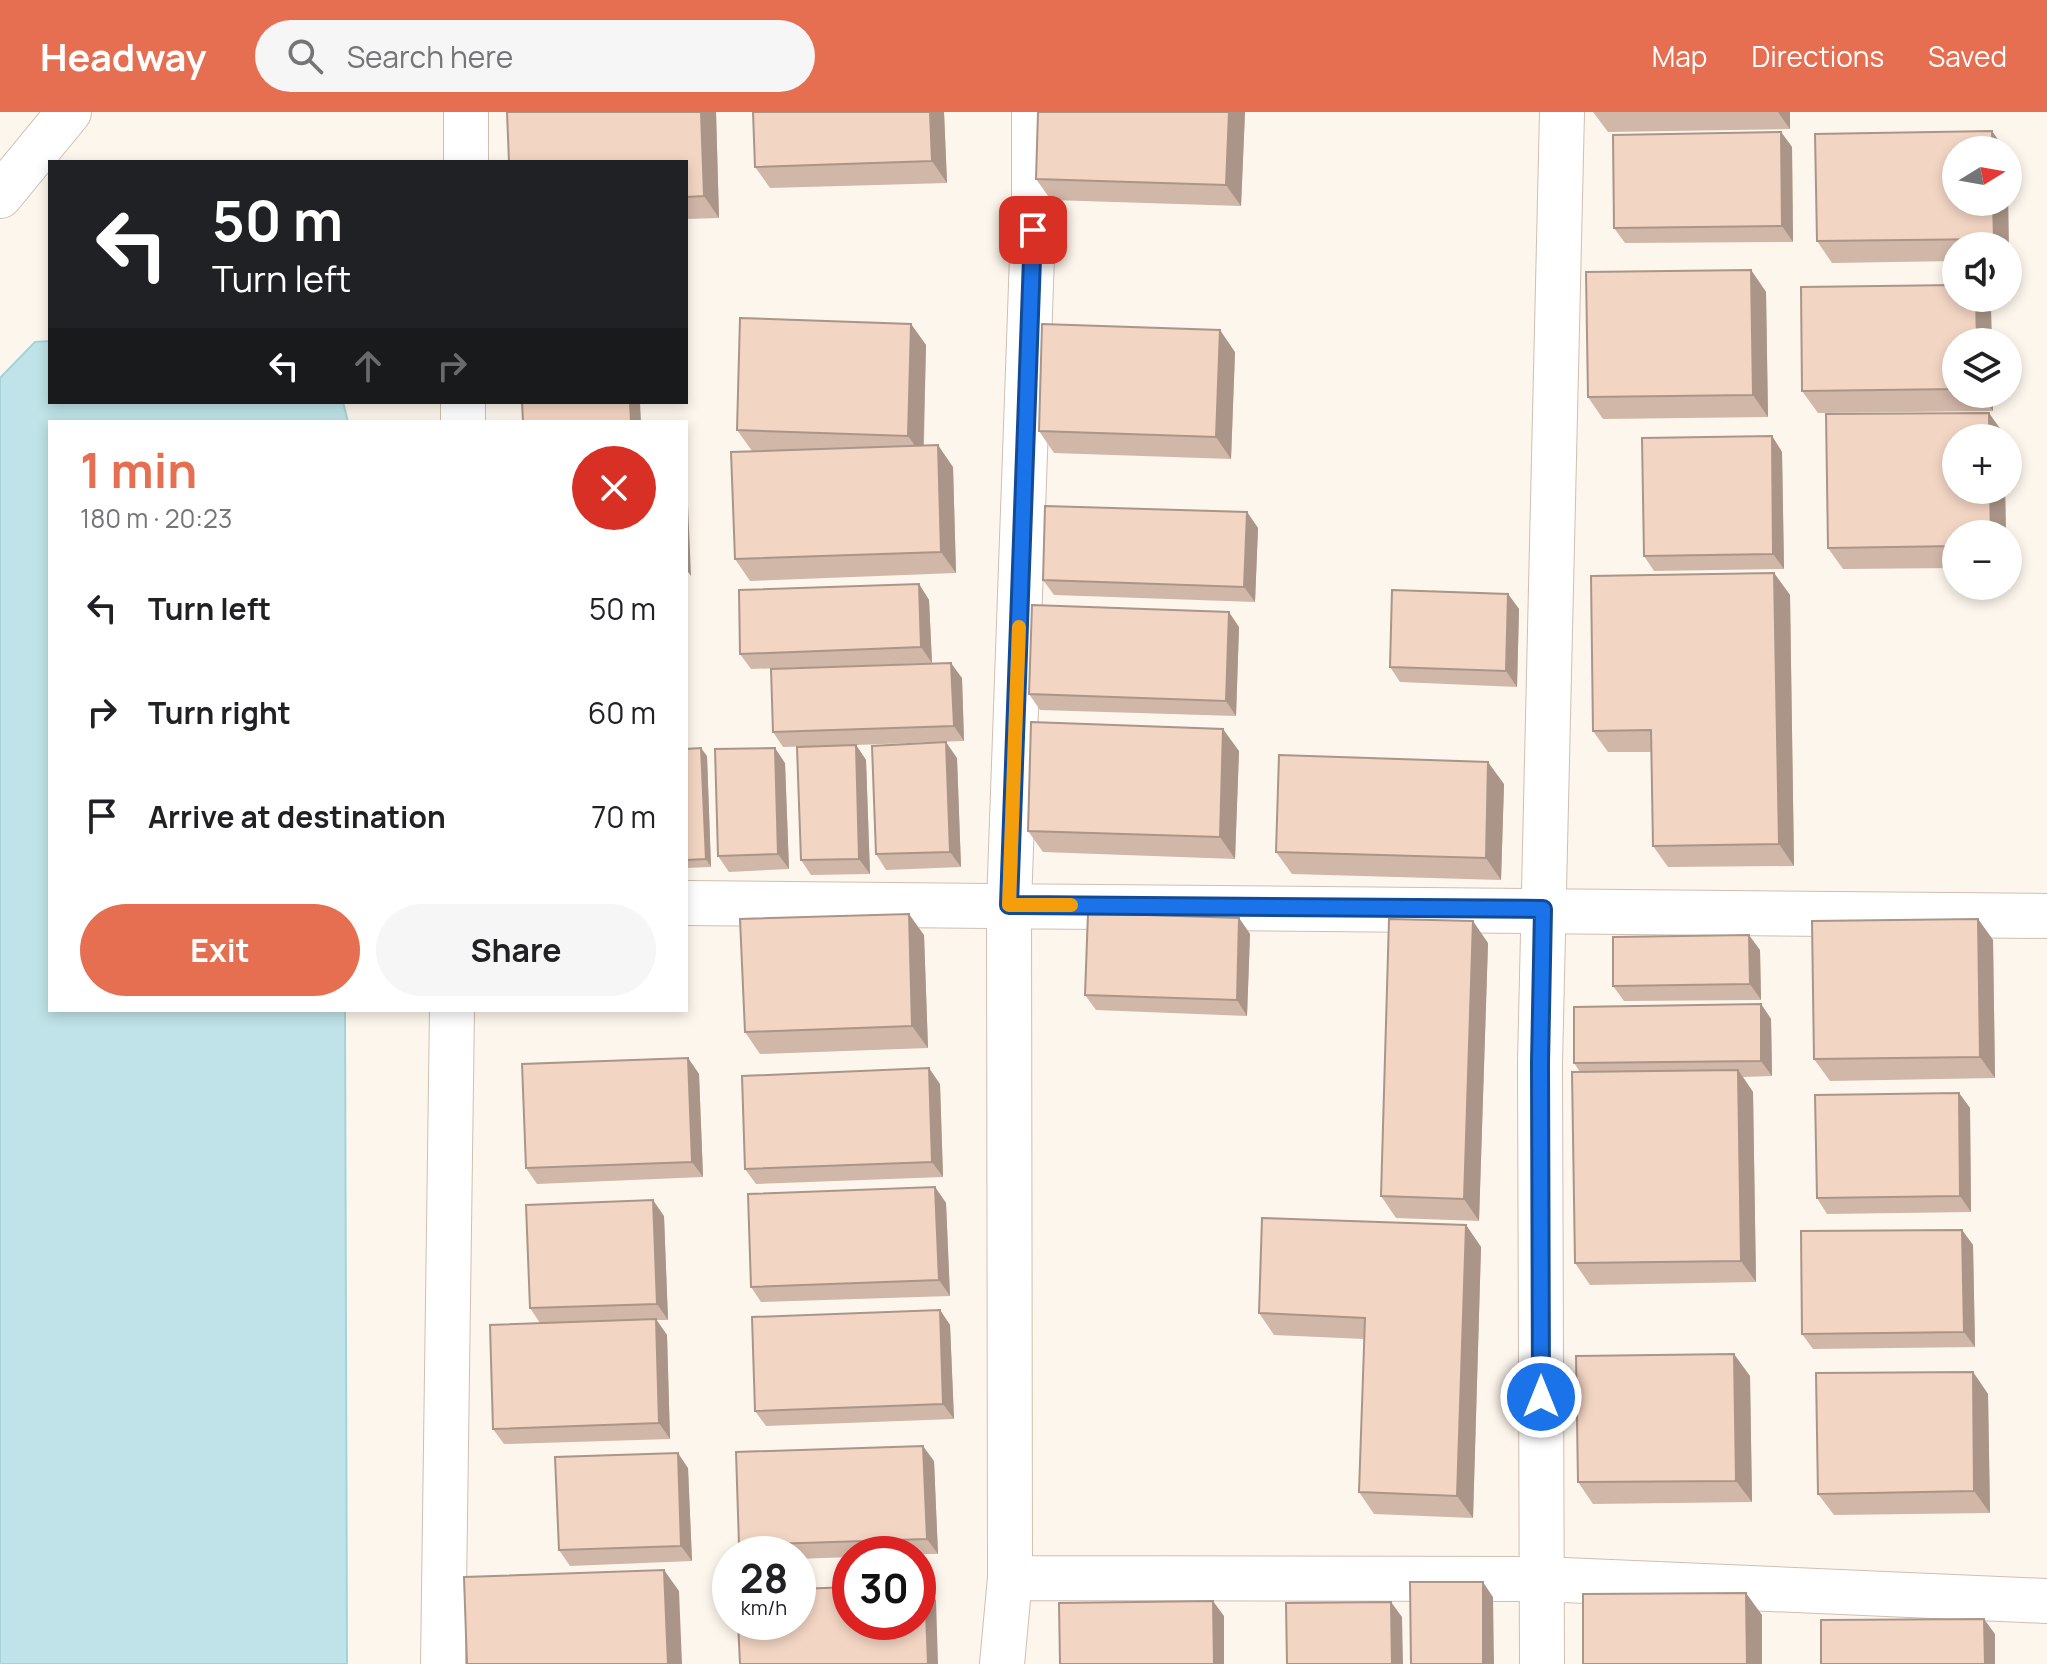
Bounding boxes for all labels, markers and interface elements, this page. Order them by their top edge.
search box [255,20,815,92]
text: Headway [40,30,207,82]
icon: search [283,34,327,78]
text: Search here [347,36,513,77]
text: Map [1652,37,1707,75]
text: Directions [1751,37,1884,75]
text: Saved [1928,37,2007,75]
north arrow [1942,136,2022,216]
map controls [1942,136,2022,600]
text: 50 m [212,181,343,258]
icon: left [80,192,184,296]
pin [999,196,1067,264]
icon: arrive [1011,208,1055,252]
button: sound [1942,232,2022,312]
text: Turn left [212,254,351,303]
button: layers [1942,328,2022,408]
icon: left [262,344,306,388]
icon: ahead [346,344,390,388]
icon: right [430,344,474,388]
button: + [1942,424,2022,504]
text: 1 min [80,437,197,502]
button: close [572,446,656,530]
text: 180 m · 20:23 [80,500,232,536]
button: − [1942,520,2022,600]
icon: left [80,586,124,630]
text: Turn left [148,588,271,629]
text: 50 m [589,588,656,629]
icon: right [80,690,124,734]
text: Turn right [148,692,291,733]
text: 60 m [588,692,656,733]
icon: arrive [80,794,124,838]
text: Arrive at destination [148,796,446,837]
text: 70 m [591,796,656,837]
button: Exit [80,904,360,996]
button: Share [376,904,656,996]
position arrow [1499,1355,1583,1439]
speed limit sign: 30 [832,1536,936,1640]
text: 28 [740,1550,788,1605]
text: km/h [741,1594,787,1621]

